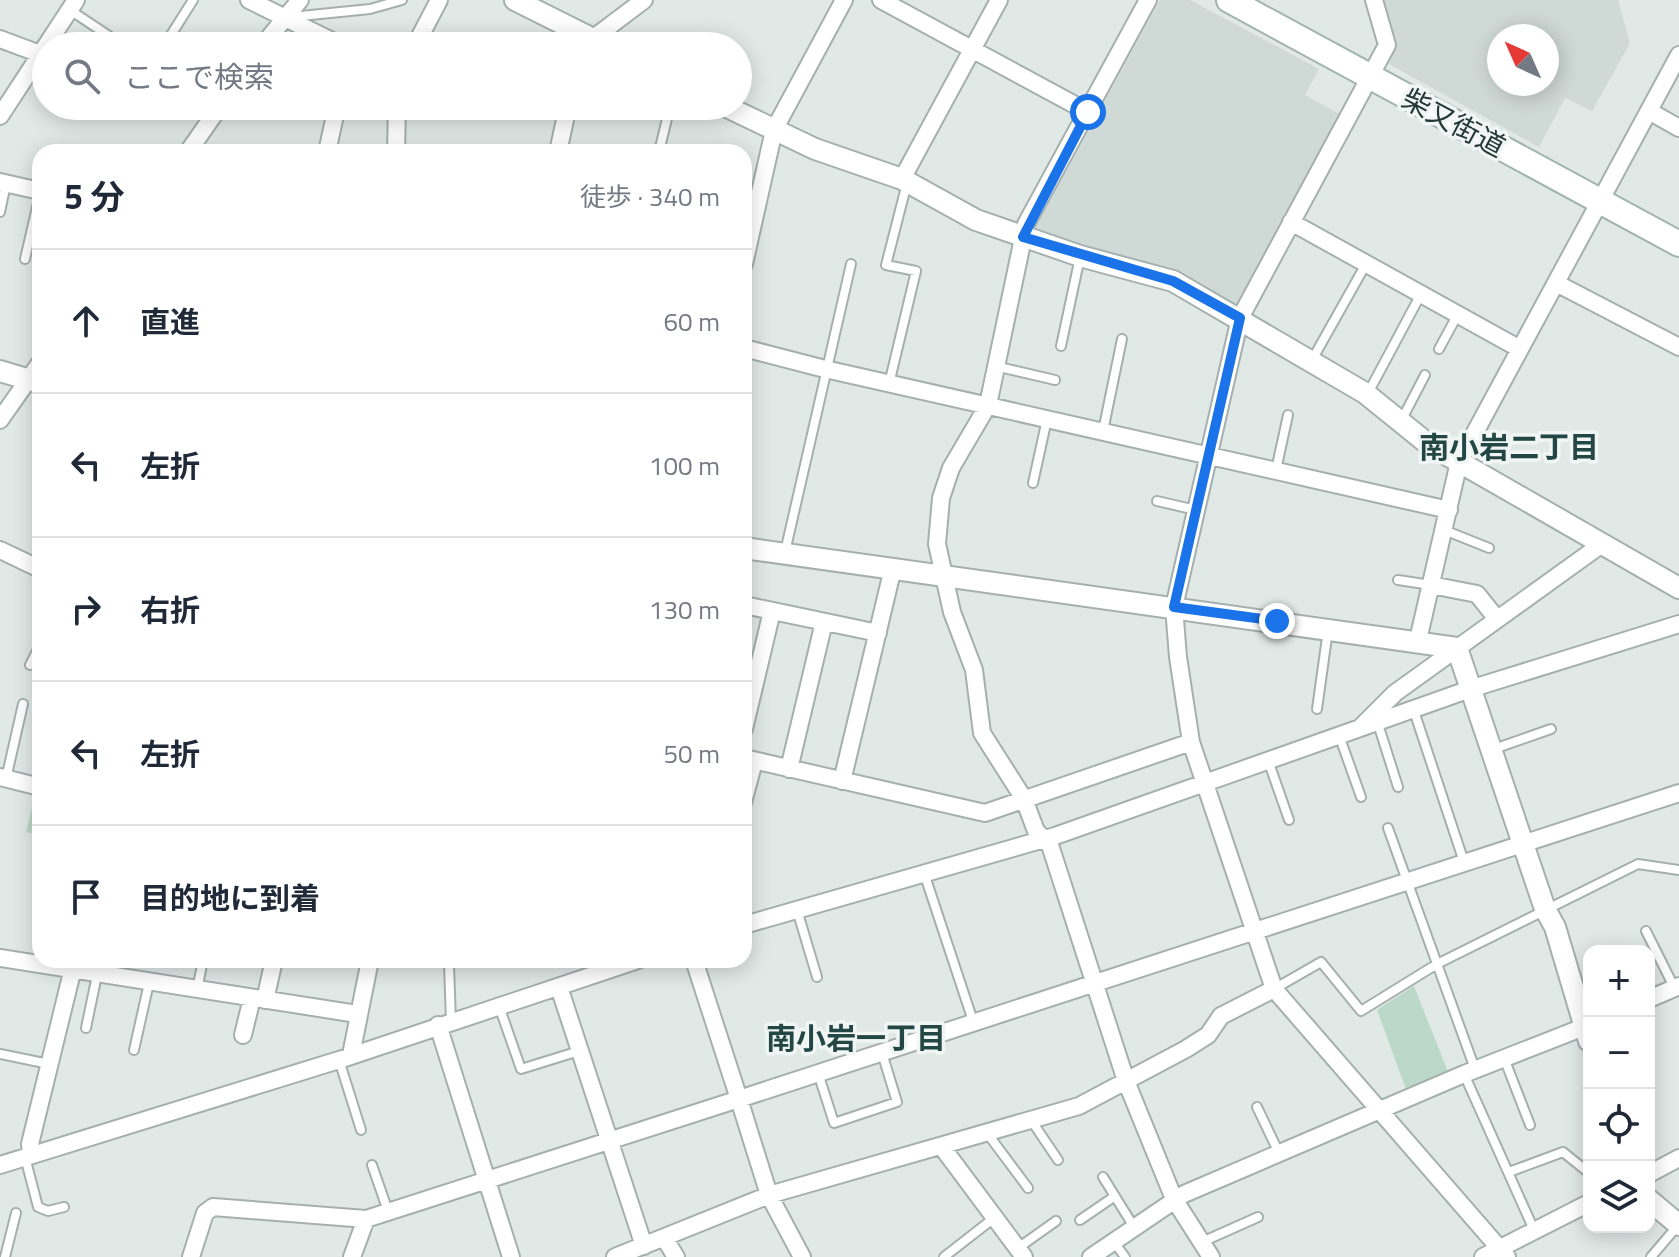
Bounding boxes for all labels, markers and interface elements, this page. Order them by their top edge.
north arrow [1487,24,1559,96]
search box [32,32,752,120]
icon: search [60,54,104,98]
text: ここで検索 [124,54,274,100]
street label: 柴又街道 [1394,77,1514,167]
route start [1070,94,1106,130]
text: 5 分 [64,170,125,222]
text: 徒歩 · 340 m [580,177,720,216]
icon: ahead [64,299,108,343]
text: 直進 [140,299,200,345]
text: 60 m [663,302,720,341]
district label: 南小岩二丁目 [1419,424,1599,470]
icon: left [64,443,108,487]
text: 左折 [140,443,200,489]
text: 100 m [649,446,720,485]
icon: right [64,587,108,631]
text: 右折 [140,587,200,633]
text: 130 m [649,590,720,629]
route end [1259,603,1295,639]
icon: left [64,731,108,775]
text: 左折 [140,731,200,777]
text: 50 m [663,734,720,773]
icon: arrive [64,875,108,919]
text: 目的地に到着 [140,875,320,921]
map controls [1583,945,1655,1233]
button: + [1583,945,1655,1017]
district label: 南小岩一丁目 [766,1015,946,1061]
button: − [1583,1017,1655,1089]
button: locate [1583,1089,1655,1161]
button: layers [1583,1161,1655,1233]

